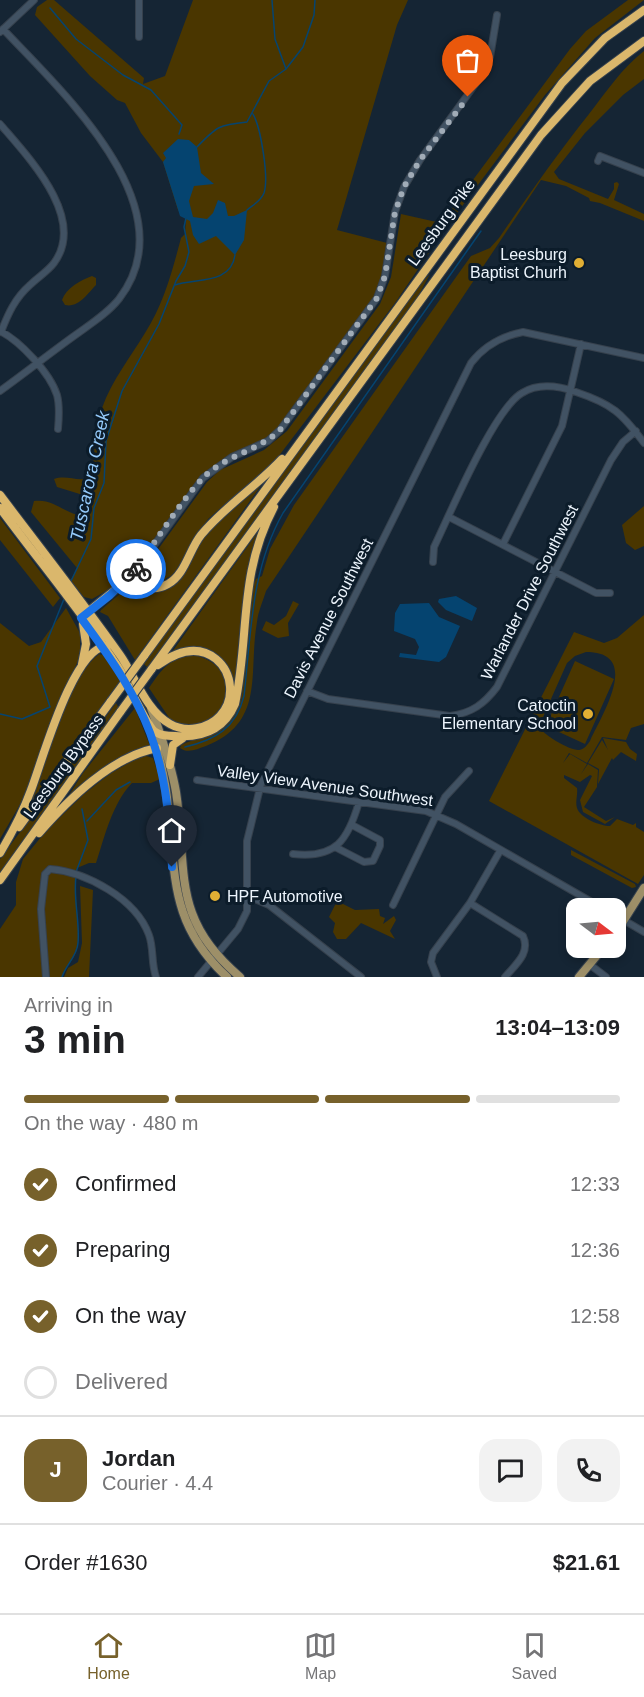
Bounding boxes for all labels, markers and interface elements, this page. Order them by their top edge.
pin [442,35,493,97]
icon: bag [451,44,484,77]
street label: Leesburg Pike [404,176,478,269]
place label: Leesburg Baptist Churh [470,246,567,281]
marker: Leesburg Baptist Churh [572,256,586,270]
water label: Tuscarora Creek [66,408,114,543]
street label: Warlander Drive Southwest [478,501,581,683]
street label: Davis Avenue Southwest [281,535,376,701]
courier [106,539,166,599]
icon: bike [120,553,153,586]
place label: Catoctin Elementary School [442,697,576,732]
marker: Catoctin Elementary School [581,707,595,721]
street label: Leesburg Bypass [20,711,107,821]
street label: Valley View Avenue Southwest [216,762,435,809]
pin [146,805,197,867]
icon: home [155,814,188,847]
place label: HPF Automotive [227,888,343,905]
marker: HPF Automotive [208,889,222,903]
north arrow [566,898,626,958]
map controls [566,898,626,958]
text: Arriving in [24,994,113,1016]
text: 13:04–13:09 [495,1015,620,1040]
text: 3 min [24,1018,126,1061]
text: On the way · 480 m [24,1112,199,1134]
icon: check [24,1168,57,1201]
text: Confirmed [75,1171,176,1196]
text: 12:33 [570,1173,620,1195]
icon: check [24,1234,57,1267]
text: Preparing [75,1237,170,1262]
text: 12:36 [570,1239,620,1261]
icon: check [24,1300,57,1333]
text: On the way [75,1303,186,1328]
text: 12:58 [570,1305,620,1327]
text: Delivered [75,1369,168,1394]
button: chat [479,1439,542,1502]
button: phone [557,1439,620,1502]
text: Jordan [102,1446,175,1471]
text: J [49,1457,62,1482]
text: Courier · 4.4 [102,1472,213,1494]
text: Order #1630 [24,1550,148,1575]
text: $21.61 [553,1550,620,1575]
tab: Home [87,1629,130,1683]
tab: Map [304,1629,337,1683]
tab: Saved [511,1629,557,1683]

